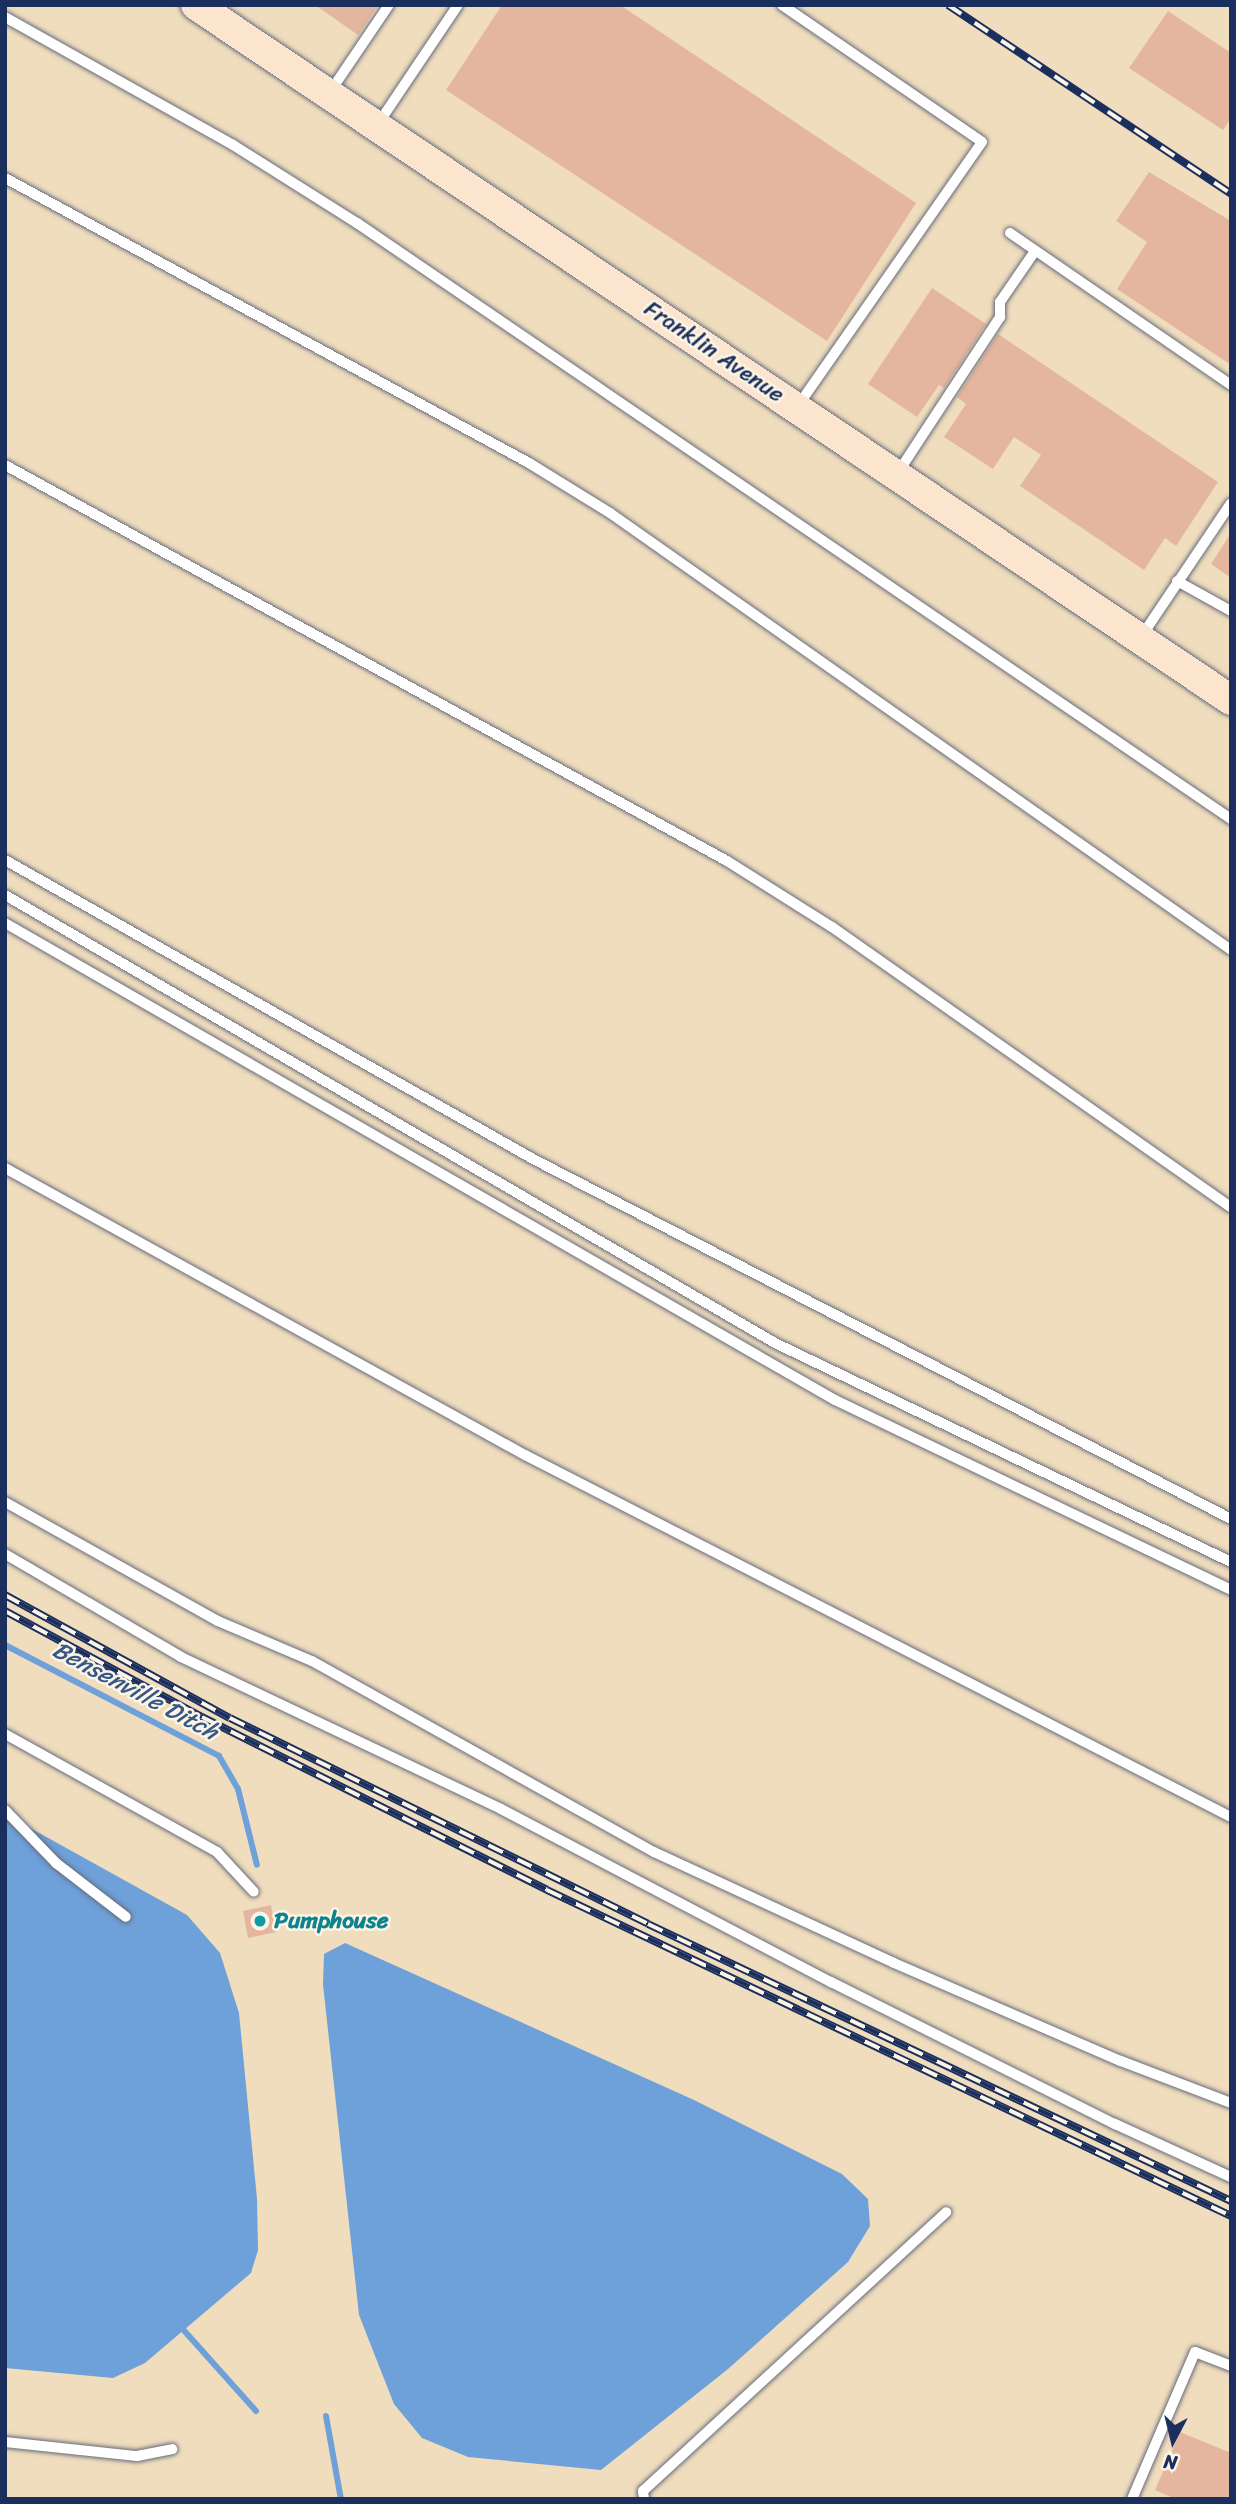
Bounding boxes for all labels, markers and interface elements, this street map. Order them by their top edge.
street label: Franklin Avenue [639,295,789,409]
water label: Bensenville Ditch [48,1635,222,1747]
place label: Pumphouse [274,1907,389,1935]
marker: Pumphouse [252,1913,268,1929]
north arrow [1138,2406,1208,2476]
text: N [1162,2445,1179,2480]

